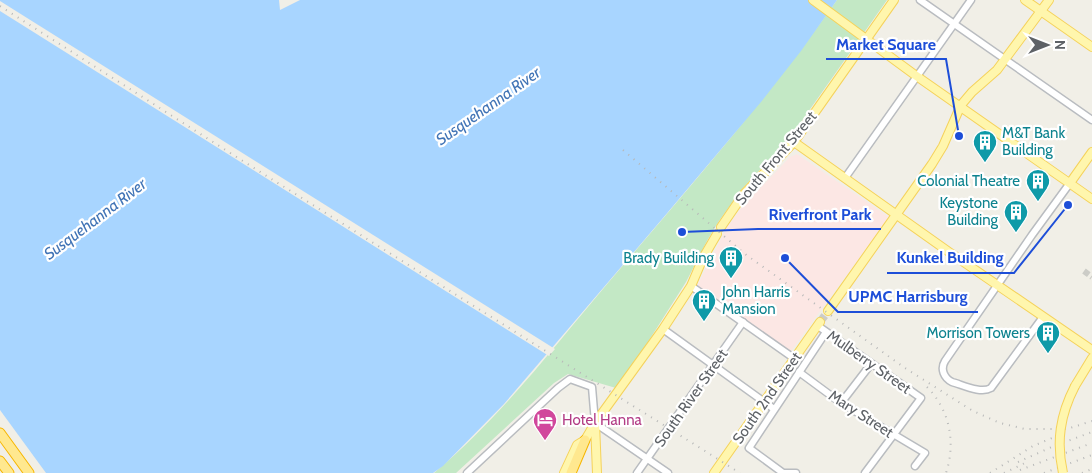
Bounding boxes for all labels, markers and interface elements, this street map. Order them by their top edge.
north arrow [1022,20,1072,70]
callout: Market Square [826,28,946,59]
text: Market Square [836,35,936,54]
text: N [1051,40,1069,50]
water label: Susquehanna River [432,62,545,149]
street label: South Front Street [732,108,820,208]
place label: M&T Bank Building [1002,124,1065,159]
building icon: M&T Bank Building [972,129,998,163]
building icon: Colonial Theatre [1025,168,1051,202]
place label: Colonial Theatre [917,172,1020,190]
water label: Susquehanna River [40,174,151,264]
place label: Keystone Building [939,194,999,229]
callout: Riverfront Park [758,198,881,229]
building icon: Keystone Building [1003,199,1029,233]
text: Riverfront Park [769,205,872,224]
callout: Kunkel Building [887,242,1014,273]
building icon: Brady Building [718,245,744,279]
text: Kunkel Building [896,248,1004,267]
place label: Brady Building [623,249,715,267]
callout: UPMC Harrisburg [838,281,978,312]
place label: John Harris Mansion [721,283,790,318]
text: UPMC Harrisburg [848,287,968,306]
building icon: John Harris Mansion [691,288,717,322]
building icon: Morrison Towers [1035,320,1061,354]
place label: Morrison Towers [926,324,1030,342]
street label: Mulberry Street [824,326,914,398]
street label: South River Street [651,346,731,450]
street label: South 2nd Street [729,349,805,447]
street label: Mary Street [825,386,897,442]
hotel icon: Hotel Hanna [532,407,558,441]
place label: Hotel Hanna [562,411,643,429]

